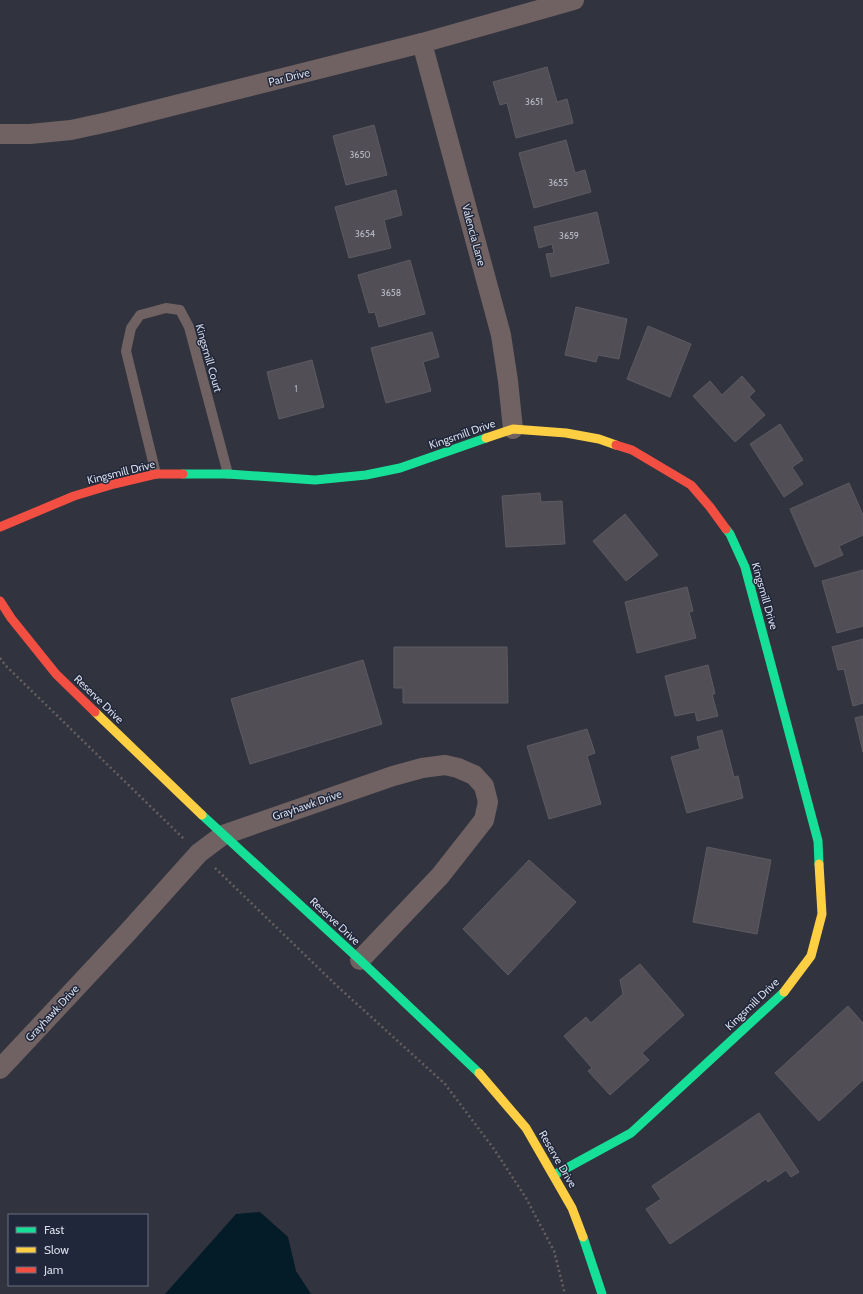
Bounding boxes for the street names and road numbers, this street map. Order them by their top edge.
street label: Par Drive [267,65,311,89]
street label: Valencia Lane [459,203,489,268]
street label: Kingsmill Court [193,322,225,394]
street label: Kingsmill Drive [427,416,497,452]
street label: Kingsmill Drive [86,457,157,487]
street label: Kingsmill Drive [749,561,781,632]
street label: Reserve Drive [71,672,127,726]
street label: Grayhawk Drive [270,786,344,823]
street label: Reserve Drive [307,894,363,948]
street label: Kingsmill Drive [722,975,782,1033]
street label: Grayhawk Drive [22,981,82,1044]
street label: Reserve Drive [536,1128,580,1190]

